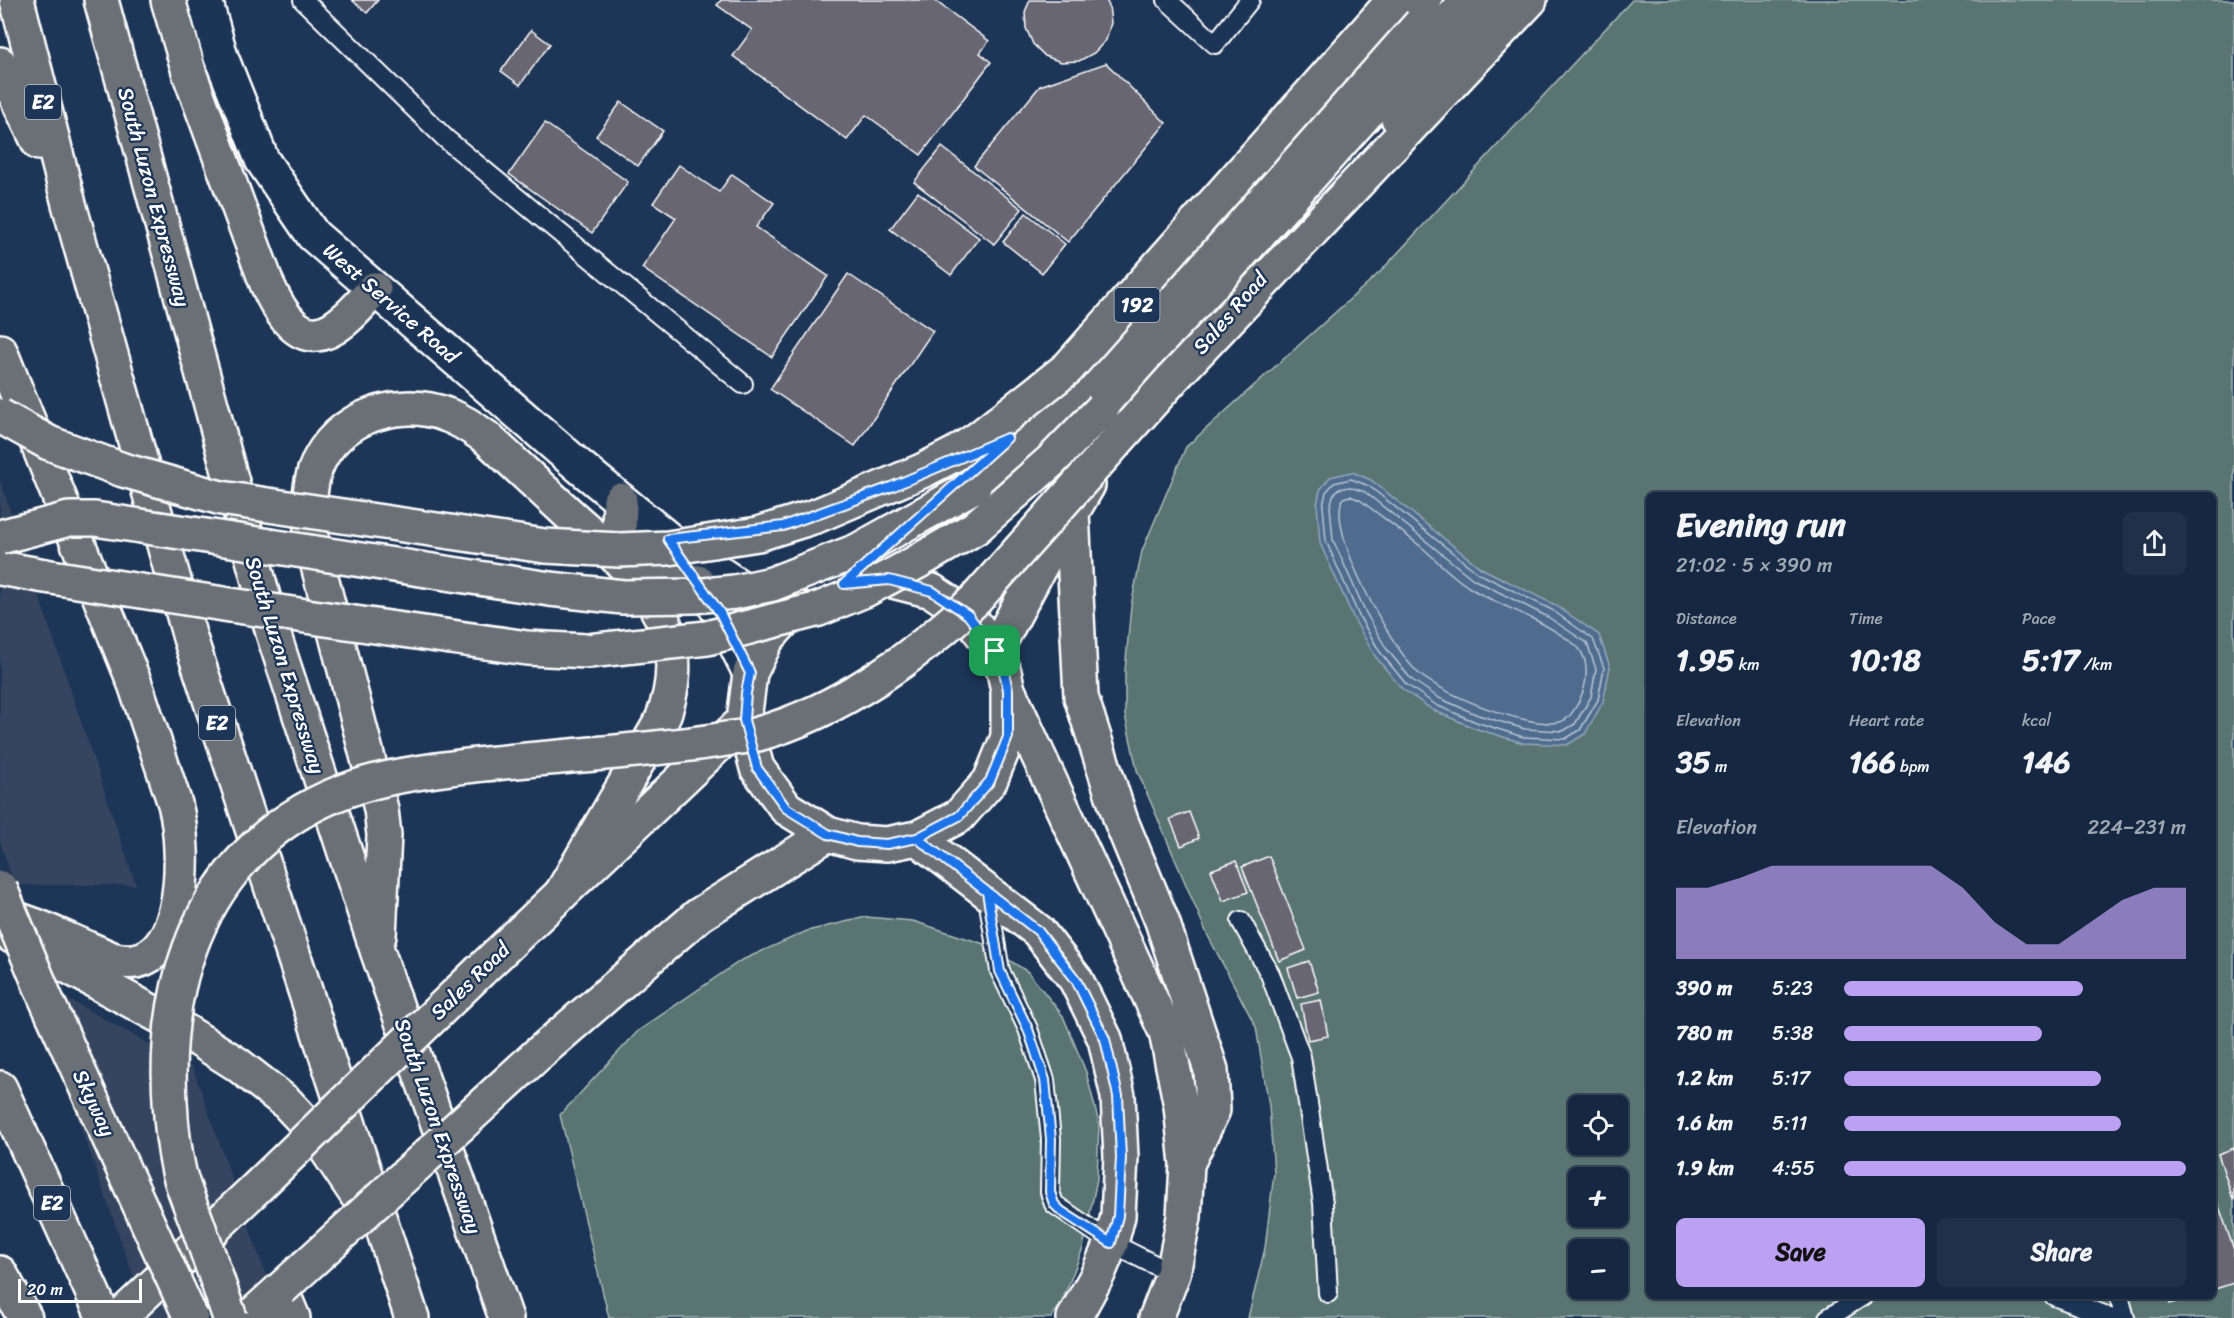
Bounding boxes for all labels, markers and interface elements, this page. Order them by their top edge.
street label: South Luzon Expressway [106,83,202,311]
road number: E2 [25,85,61,119]
street label: West Service Road [314,233,470,375]
street label: Sales Road [1183,261,1279,363]
road number: 192 [1114,288,1160,322]
text: Evening run [1676,496,1846,554]
button: share [2123,512,2186,575]
text: 21:02 · 5 × 390 m [1676,548,1832,583]
street label: South Luzon Expressway [234,551,336,779]
text: Distance [1676,604,1737,633]
text: Time [1849,604,1883,633]
text: Pace [2022,604,2056,633]
pin [969,625,1020,676]
text: 1.95 [1676,633,1735,687]
text: 10:18 [1849,633,1921,687]
text: 5:17 [2022,633,2079,687]
icon: arrive [978,634,1011,667]
text: km [1735,650,1760,679]
text: /km [2079,650,2112,679]
road number: E2 [199,706,235,740]
text: Elevation [1676,706,1741,735]
text: Heart rate [1849,706,1924,735]
text: kcal [2022,706,2051,735]
text: 35 [1676,735,1711,789]
text: 166 [1849,735,1896,789]
text: 146 [2022,735,2071,789]
text: m [1711,752,1727,781]
text: bpm [1896,752,1930,781]
text: Elevation [1676,810,1757,845]
text: 224–231 m [2087,810,2186,845]
street label: Sales Road [421,931,521,1030]
text: 390 m [1676,971,1732,1006]
text: 5:23 [1772,971,1813,1006]
street label: South Luzon Expressway [383,1013,493,1239]
text: 780 m [1676,1016,1733,1051]
text: 5:38 [1772,1016,1813,1051]
text: 1.2 km [1676,1061,1733,1096]
text: 5:17 [1772,1061,1810,1096]
street label: Skyway [62,1063,126,1143]
map controls [1568,1095,1628,1299]
button: locate [1568,1095,1628,1155]
text: 1.6 km [1676,1106,1733,1141]
text: 5:11 [1772,1106,1807,1141]
text: 1.9 km [1676,1151,1734,1186]
text: 4:55 [1772,1151,1815,1186]
button: + [1568,1167,1628,1227]
road number: E2 [34,1186,70,1220]
button: Save [1676,1218,1925,1287]
button: Share [1937,1218,2186,1287]
button: − [1568,1239,1628,1299]
text: 20 m [27,1275,63,1304]
scale bar [18,1276,142,1304]

